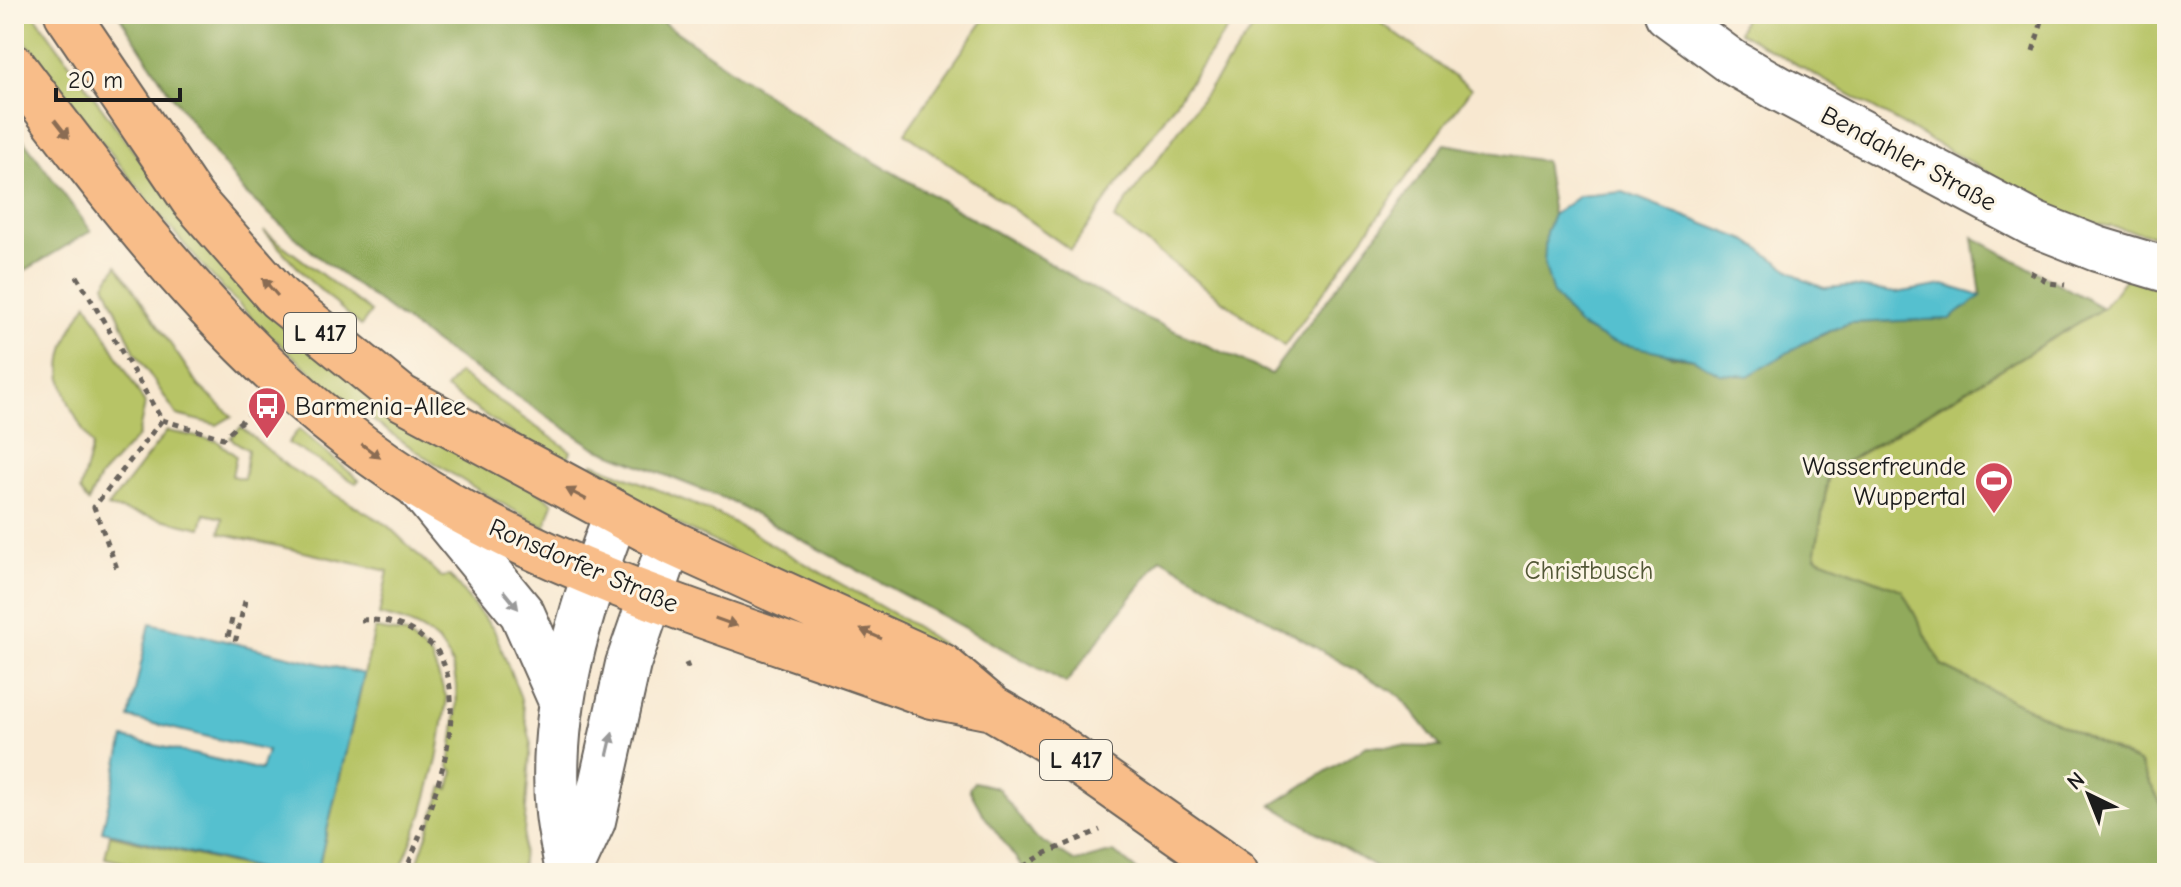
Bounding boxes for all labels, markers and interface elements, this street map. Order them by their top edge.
scale bar [56,52,180,102]
text: 20 m [68,66,123,94]
street label: Bendahler Straße [1816,100,2001,218]
one-way arrow [53,119,69,139]
one-way arrow [261,277,279,296]
road number: L 417 [284,313,356,353]
bus stop icon: Barmenia-Allee [246,385,288,440]
place label: Barmenia-Allee [295,392,466,422]
one-way arrow [360,442,381,458]
place label: Wasserfreunde Wuppertal [1802,452,1966,512]
sports icon: Wasserfreunde Wuppertal [1973,460,2015,515]
one-way arrow [565,488,587,502]
street label: Ronsdorfer Straße [485,513,683,619]
park label: Christbusch [1525,556,1653,586]
one-way arrow [502,589,519,609]
one-way arrow [715,616,739,629]
one-way arrow [859,627,883,640]
one-way arrow [604,732,617,757]
road number: L 417 [1040,740,1112,780]
north arrow [2049,755,2129,835]
text: N [2062,767,2090,796]

